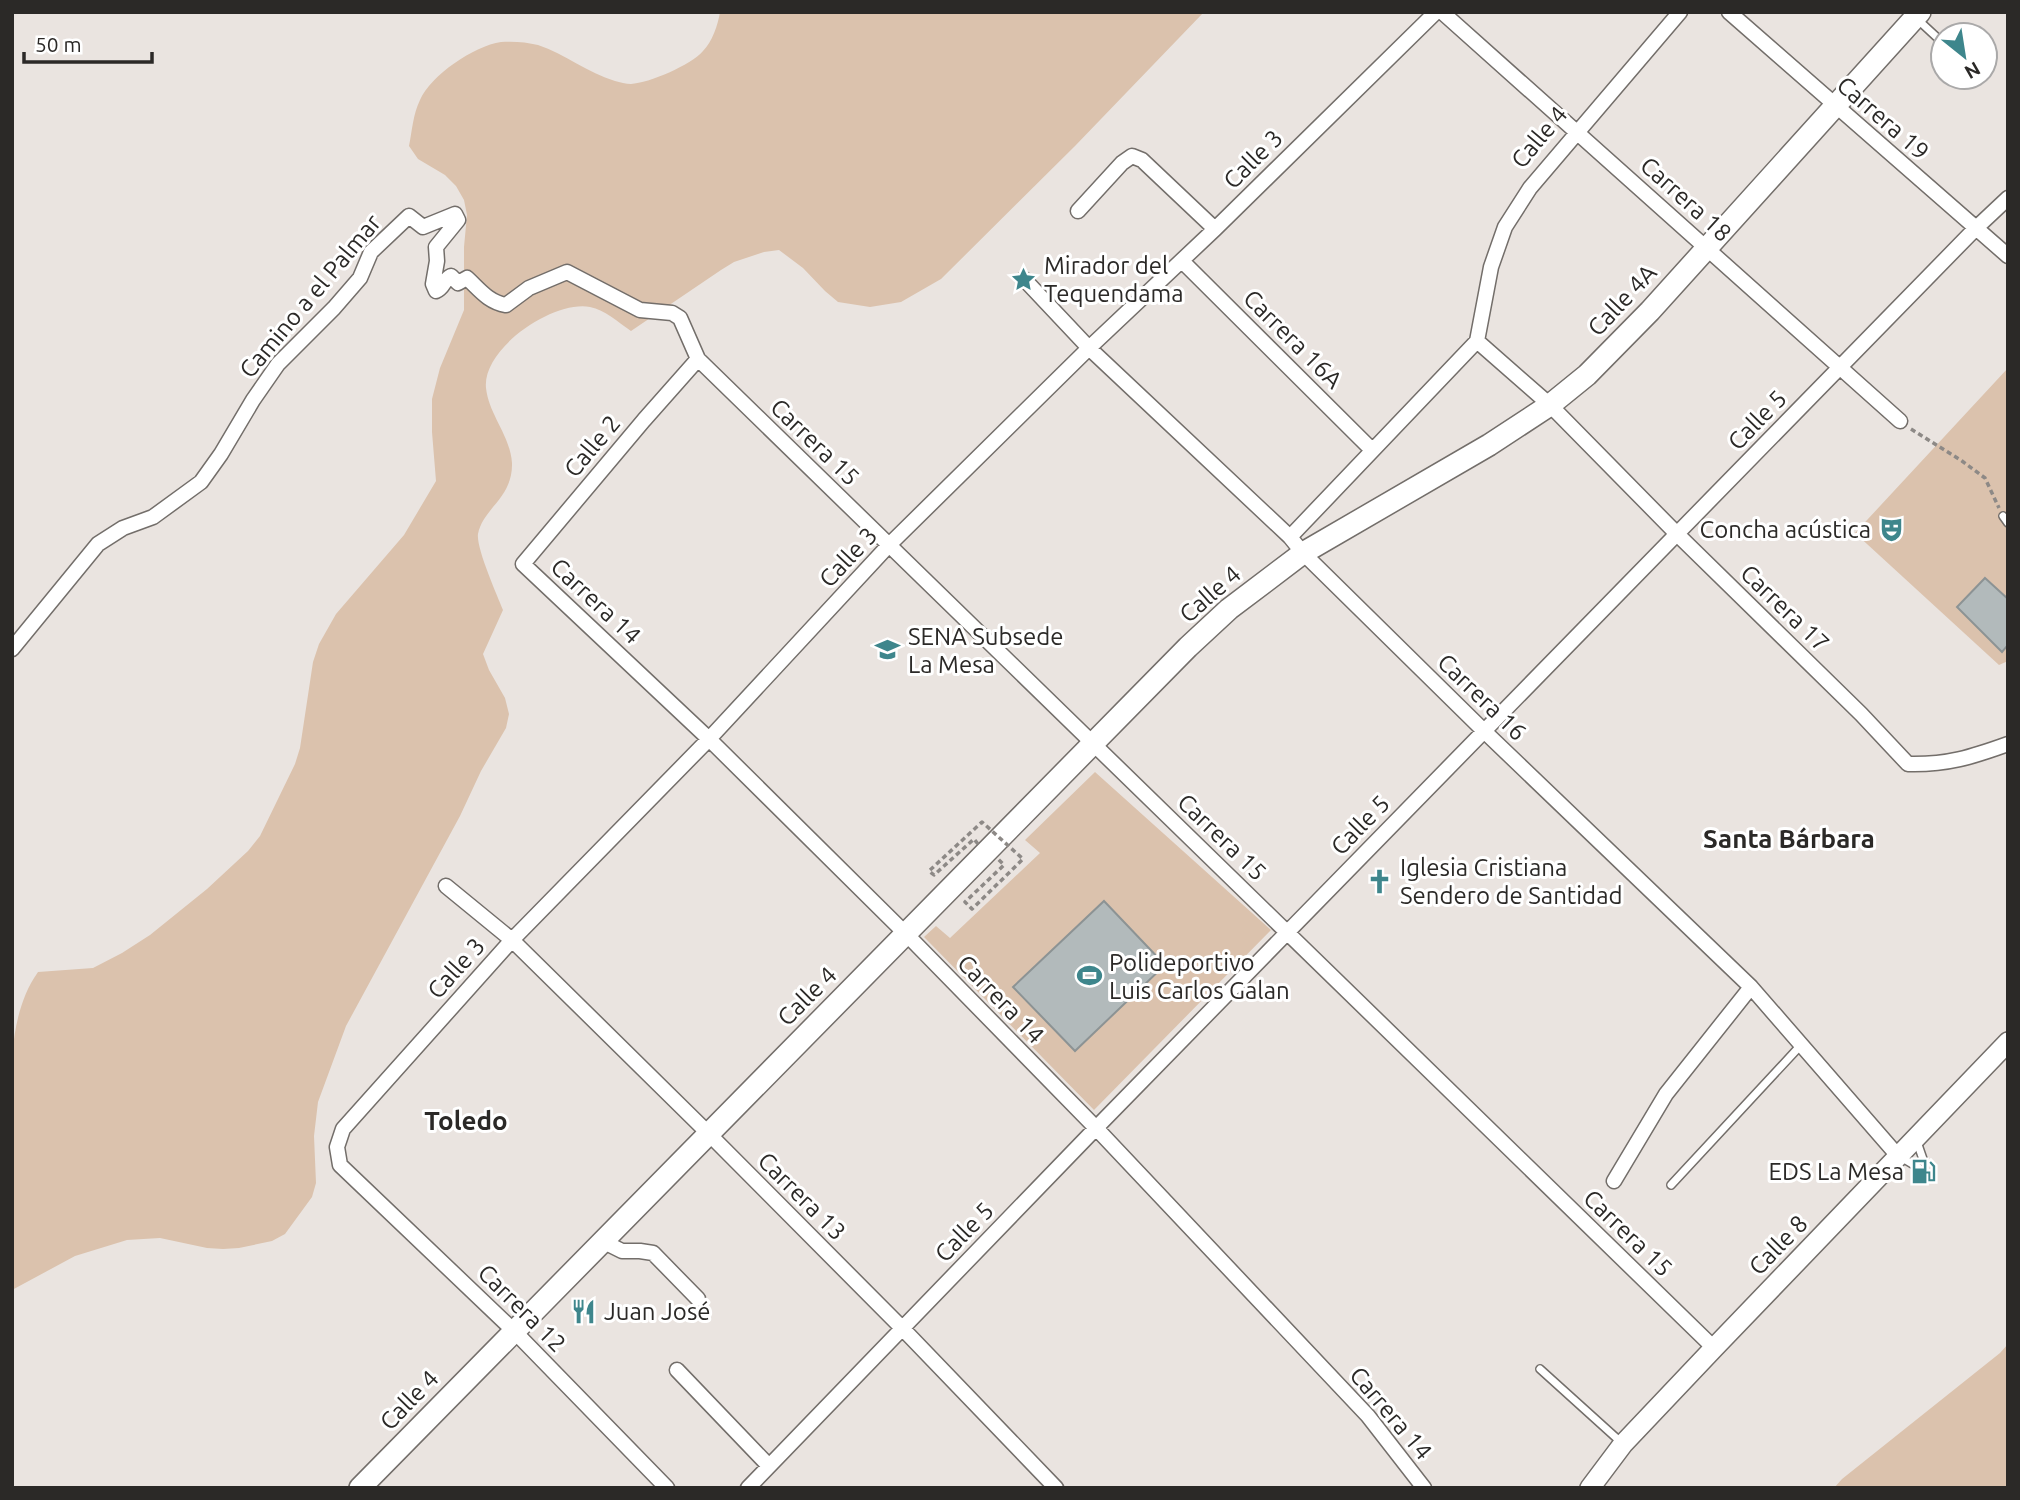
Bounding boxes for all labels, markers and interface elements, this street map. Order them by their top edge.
scale bar [24,21,152,65]
north arrow [1929,21,1999,91]
text: 50 m [35,32,82,56]
text: N [1961,58,1984,84]
street label: Carrera 19 [1832,71,1934,165]
street label: Calle 4 [1506,101,1572,173]
street label: Calle 3 [1218,124,1288,194]
street label: Carrera 18 [1635,151,1737,247]
street label: Camino a el Palmar [234,209,386,383]
place label: Mirador del Tequendama [1044,252,1184,307]
street label: Calle 4A [1582,258,1662,341]
place icon: Mirador del Tequendama [1010,265,1038,293]
street label: Carrera 16A [1238,284,1348,394]
street label: Calle 5 [1722,385,1792,455]
street label: Carrera 15 [765,393,865,491]
street label: Calle 2 [559,410,625,482]
theatre icon: Concha acústica [1877,515,1905,543]
place label: Concha acústica [1700,516,1871,543]
street label: Calle 3 [814,521,882,593]
street label: Carrera 14 [546,553,646,649]
street label: Carrera 17 [1735,559,1835,657]
street label: Calle 4 [1174,560,1246,628]
place label: SENA Subsede La Mesa [908,623,1064,678]
school or university icon: SENA Subsede La Mesa [874,636,902,664]
street label: Carrera 16 [1432,648,1532,746]
street label: Carrera 15 [1172,788,1272,886]
street label: Calle 5 [1325,790,1395,860]
district label: Santa Bárbara [1703,824,1875,853]
place label: Iglesia Cristiana Sendero de Santidad [1400,854,1623,909]
church icon: Iglesia Cristiana Sendero de Santidad [1366,867,1394,895]
street label: Calle 3 [422,932,490,1004]
street label: Carrera 14 [952,949,1050,1049]
place label: Polideportivo Luis Carlos Galan [1109,949,1290,1004]
street label: Calle 4 [772,961,842,1031]
sports icon: Polideportivo Luis Carlos Galan [1075,962,1103,990]
district label: Toledo [424,1106,508,1135]
street label: Carrera 13 [753,1147,851,1245]
fuel station icon: EDS La Mesa [1910,1157,1938,1185]
place label: EDS La Mesa [1769,1158,1904,1185]
street label: Carrera 15 [1578,1184,1678,1282]
street label: Calle 5 [929,1197,999,1267]
street label: Calle 8 [1743,1210,1813,1280]
street label: Carrera 12 [473,1259,571,1357]
restaurant icon: Juan José [570,1297,598,1325]
place label: Juan José [604,1298,711,1325]
street label: Carrera 14 [1345,1361,1437,1465]
street label: Calle 4 [374,1365,444,1435]

